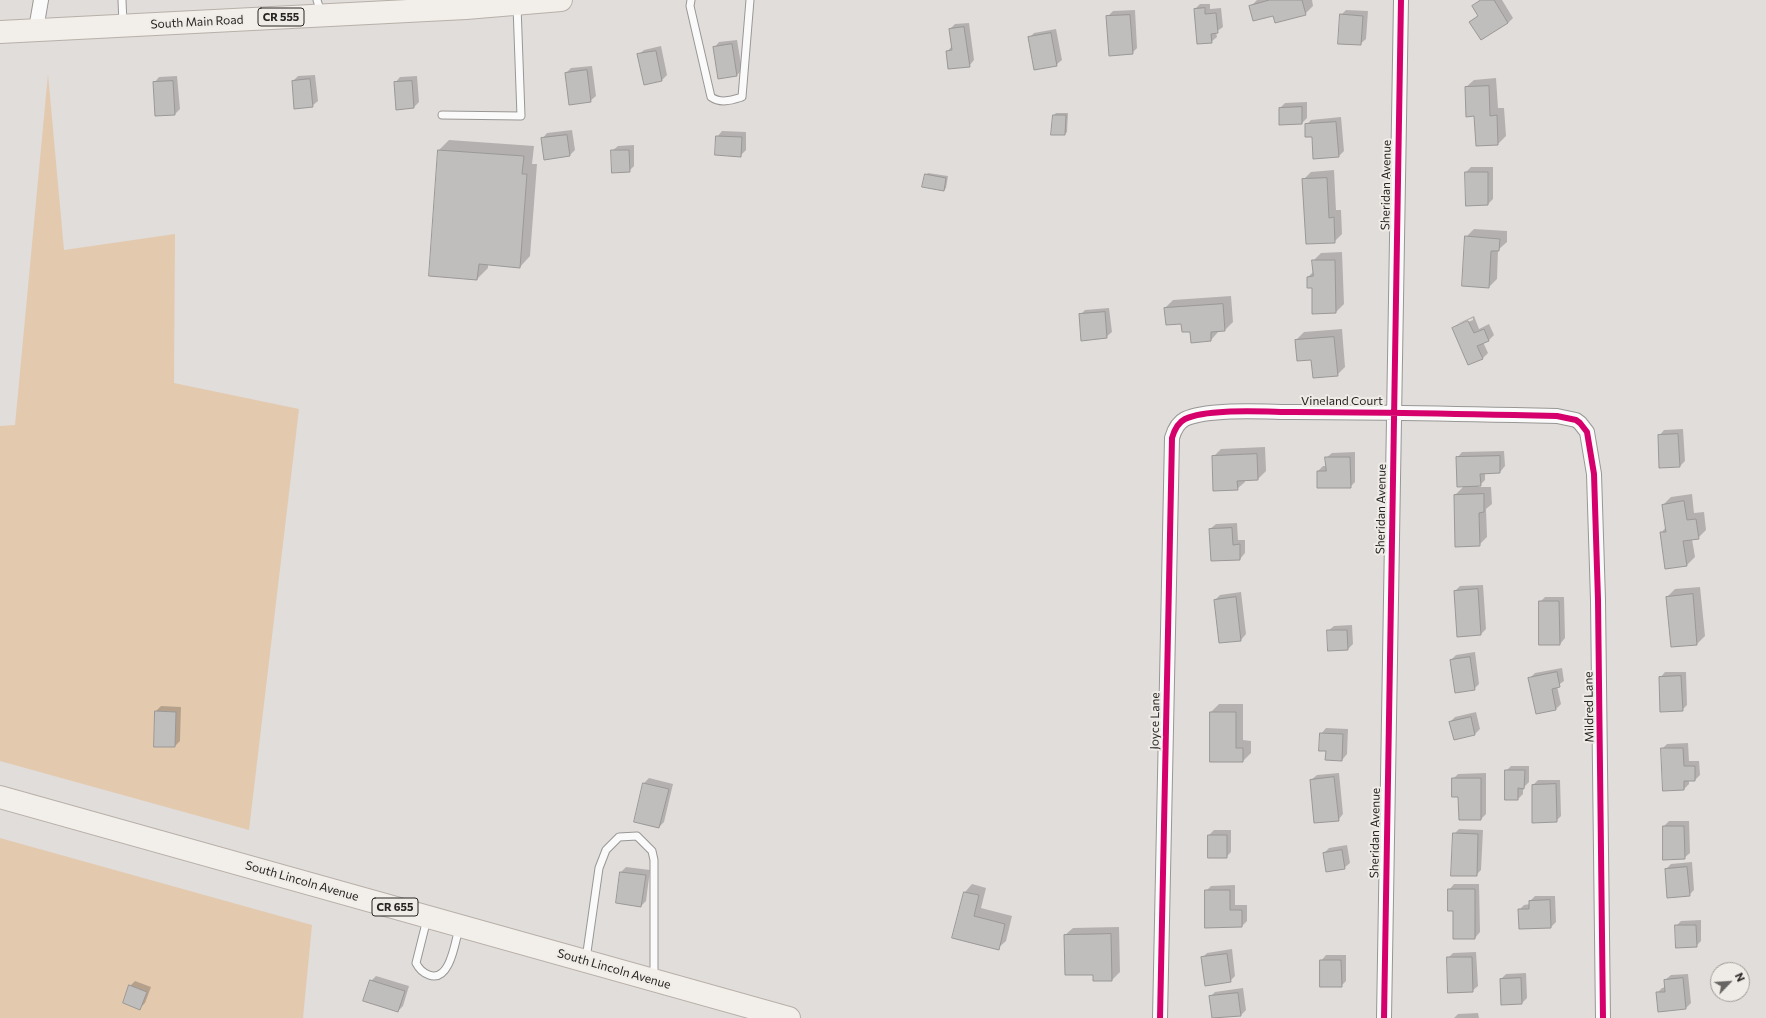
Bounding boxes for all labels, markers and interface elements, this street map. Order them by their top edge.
road number: CR 555 [258,8,304,26]
street label: South Main Road [150,12,244,32]
street label: Sheridan Avenue [1378,140,1394,230]
street label: Vineland Court [1301,394,1383,408]
street label: Sheridan Avenue [1373,464,1389,554]
street label: Mildred Lane [1581,671,1597,743]
street label: Joyce Lane [1147,692,1163,750]
street label: Sheridan Avenue [1367,788,1383,878]
street label: South Lincoln Avenue [244,858,360,904]
road number: CR 655 [372,898,418,916]
street label: South Lincoln Avenue [556,946,672,992]
north arrow [1710,962,1750,1002]
text: N [1733,971,1748,984]

